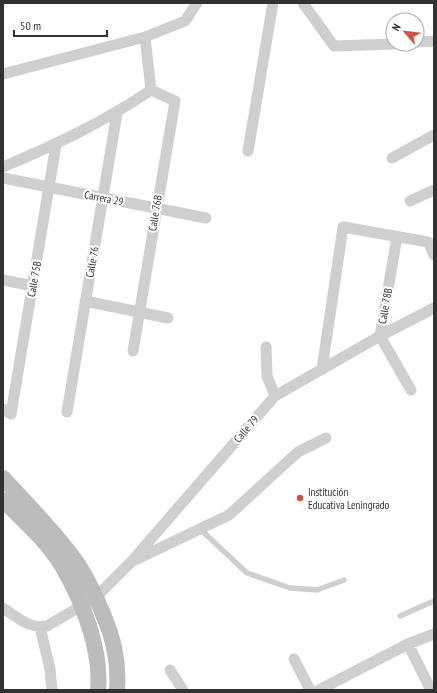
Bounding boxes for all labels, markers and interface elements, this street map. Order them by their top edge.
scale bar [14,12,107,38]
north arrow [385,12,425,52]
text: 50 m [20,18,41,33]
text: N [389,21,404,33]
street label: Carrera 29 [83,187,125,209]
street label: Calle 76B [145,194,165,232]
street label: Calle 76 [82,245,102,279]
street label: Calle 75B [24,260,44,298]
street label: Calle 78B [375,287,395,325]
street label: Calle 79 [230,413,262,445]
place label: Institución Educativa Leningrado [308,485,390,512]
marker: Institución Educativa Leningrado [295,493,305,503]

